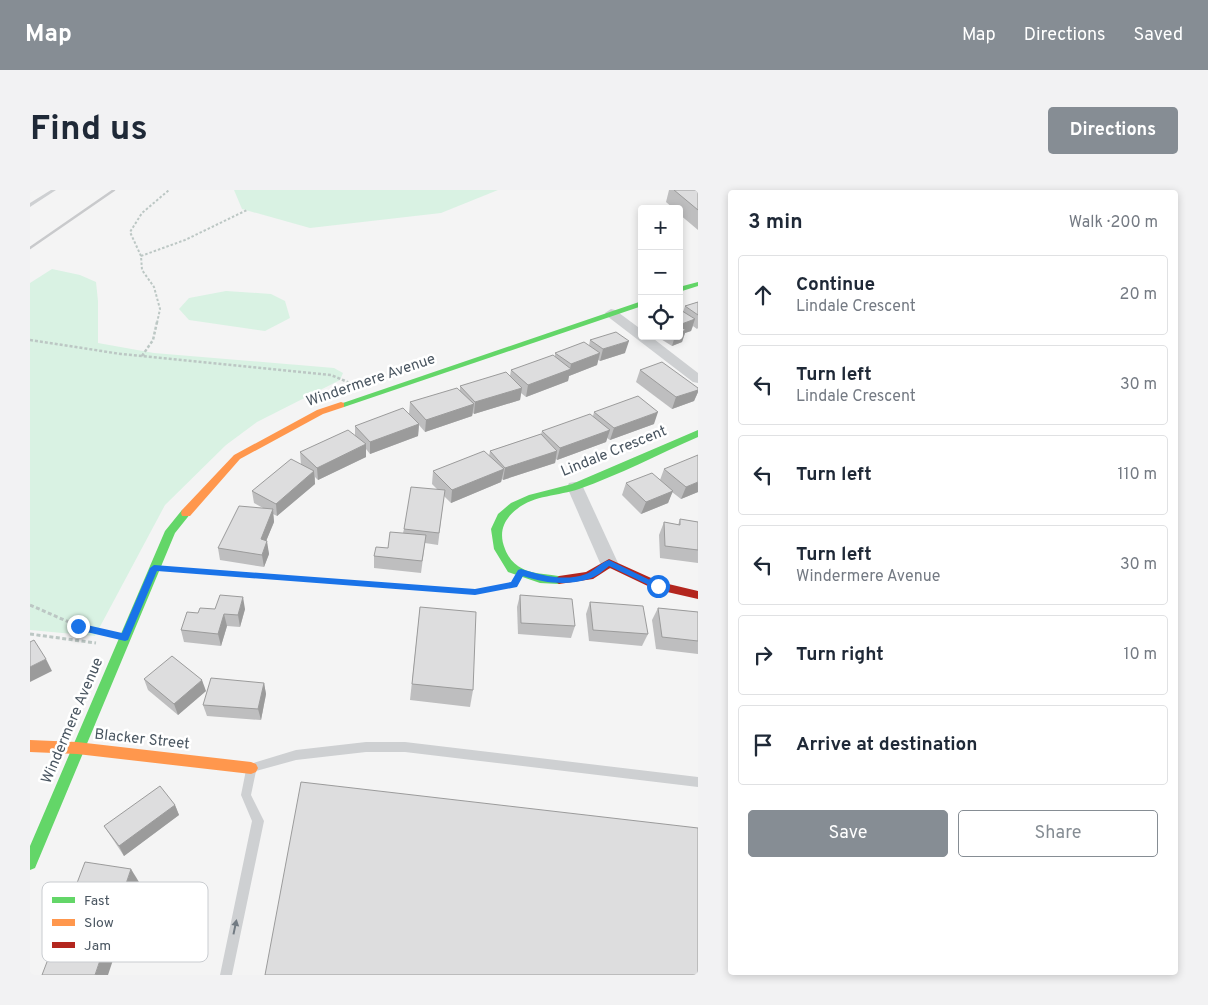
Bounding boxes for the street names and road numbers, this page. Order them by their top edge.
street label: Windermere Avenue [304,350,438,412]
street label: Lindale Crescent [558,422,670,482]
street label: Windermere Avenue [38,655,108,787]
street label: Blacker Street [93,726,191,754]

